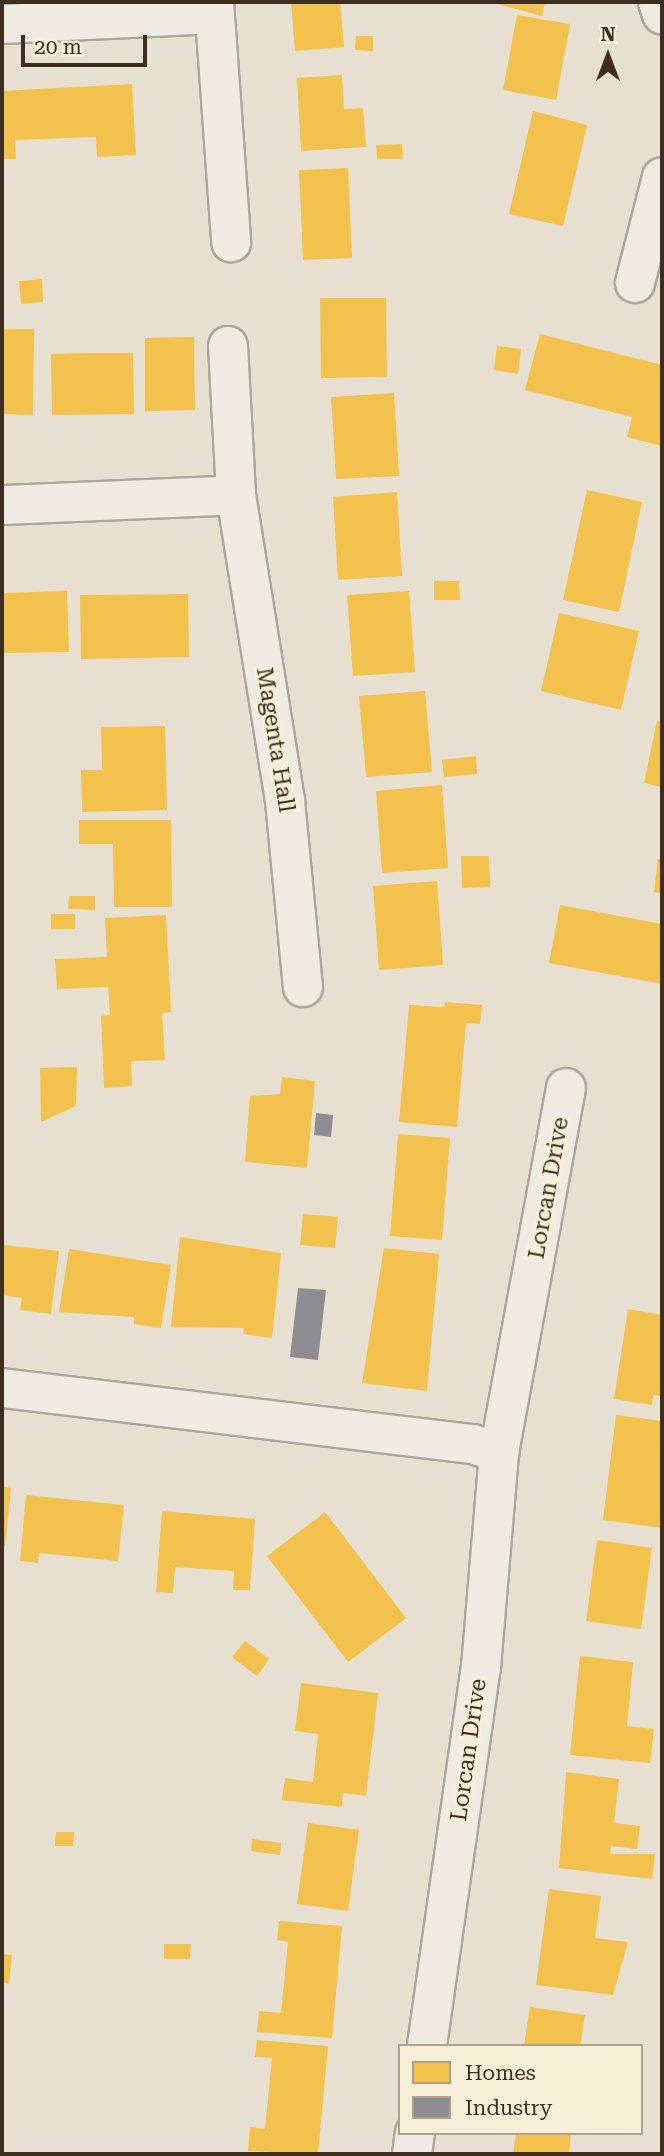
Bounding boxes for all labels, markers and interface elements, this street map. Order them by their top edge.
scale bar [24,21,150,65]
north arrow [573,21,643,91]
text: N [601,23,615,46]
text: 20 m [34,35,82,59]
street label: Magenta Hall [250,666,300,814]
street label: Lorcan Drive [523,1115,575,1261]
street label: Lorcan Drive [445,1677,493,1823]
legend [398,2044,643,2135]
text: Homes [465,2061,536,2085]
text: Industry [465,2096,552,2120]

